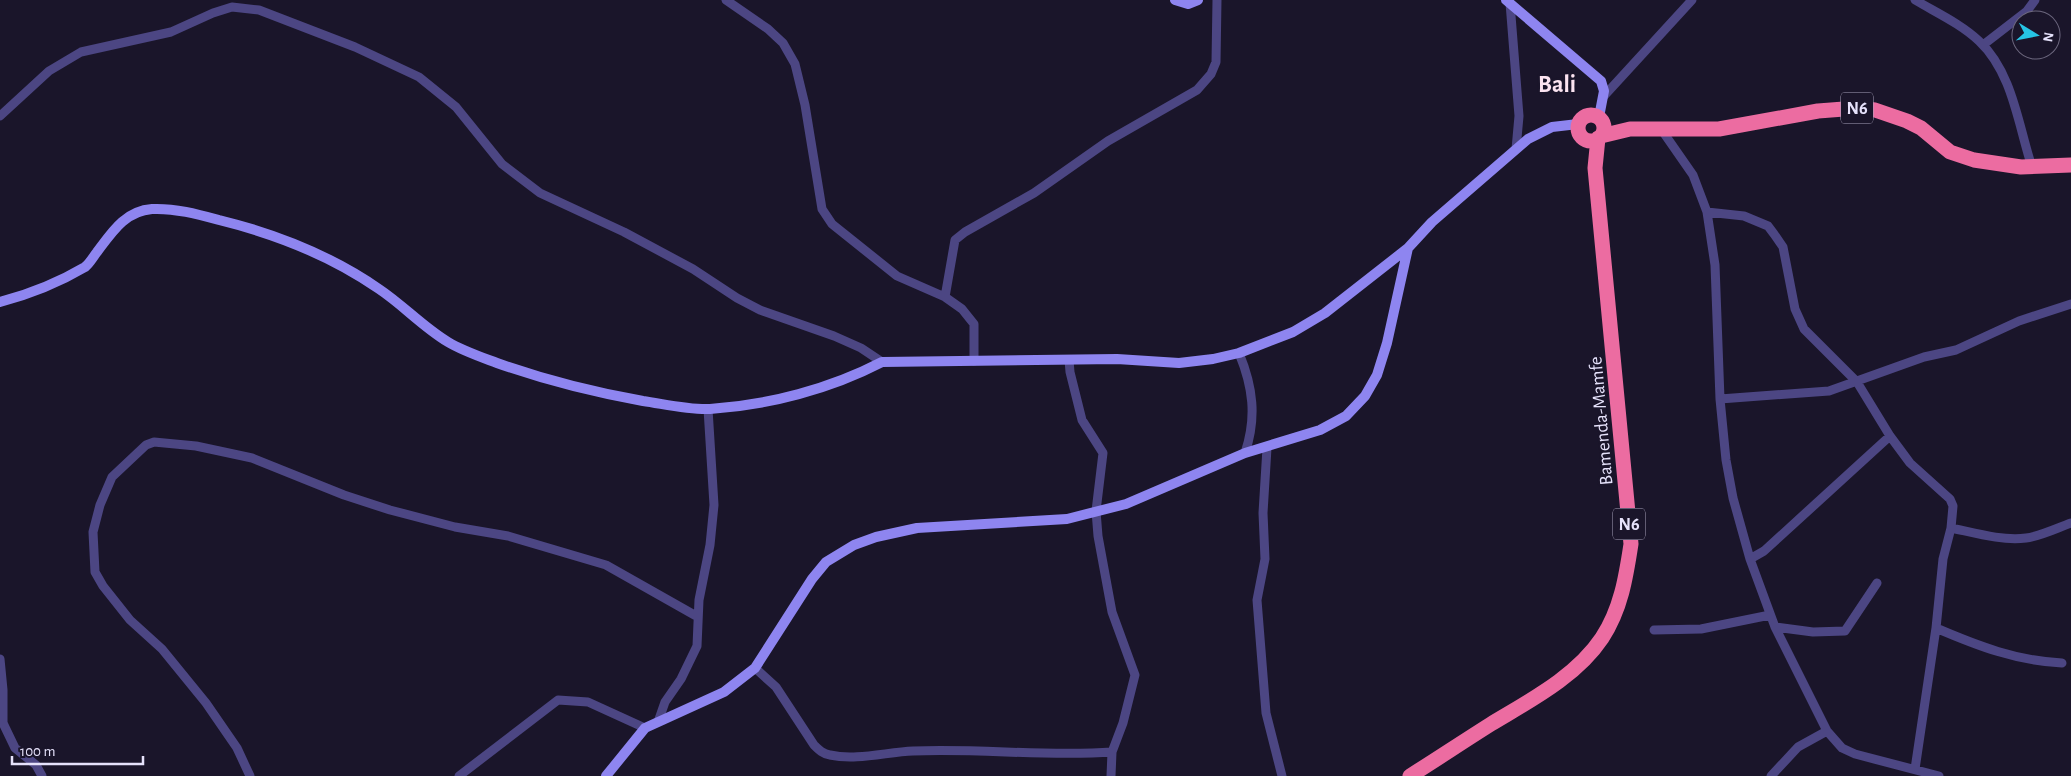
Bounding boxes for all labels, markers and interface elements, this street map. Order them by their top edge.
north arrow [2011,10,2061,60]
text: N [2040,31,2056,43]
district label: Bali [1538,73,1576,97]
road number: N6 [1841,92,1873,124]
street label: Bamenda-Mamfe [1586,356,1617,486]
road number: N6 [1613,508,1645,540]
scale bar [12,734,144,766]
text: 100 m [20,744,55,759]

